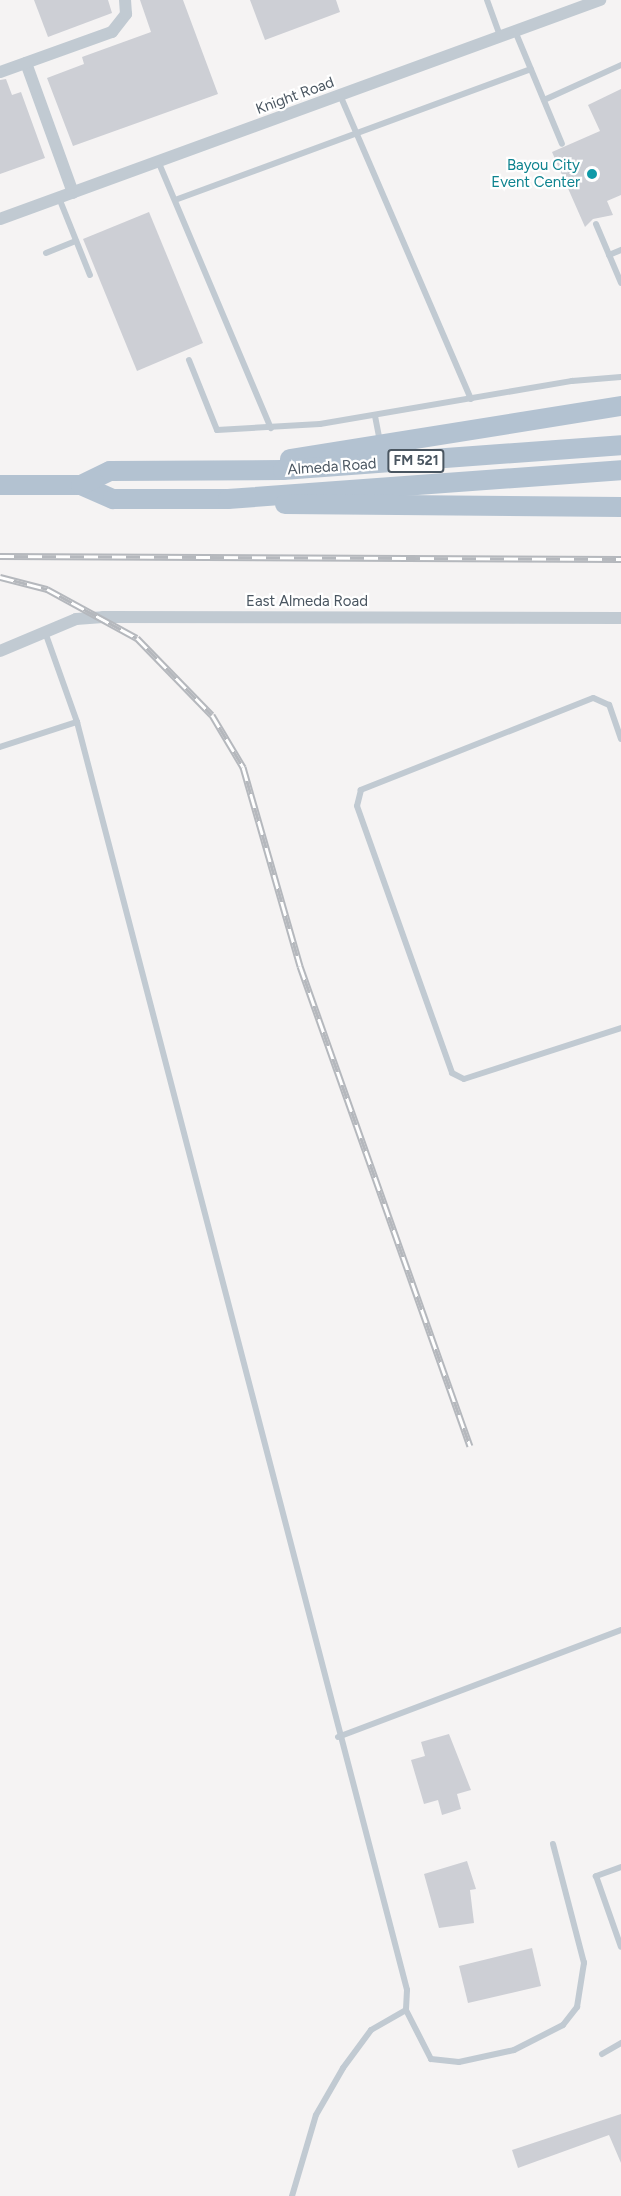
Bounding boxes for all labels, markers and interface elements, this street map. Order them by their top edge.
street label: Knight Road [253,74,337,118]
place label: Bayou City Event Center [491,156,580,191]
marker: Bayou City Event Center [585,167,599,181]
road number: FM 521 [386,450,446,472]
street label: Almeda Road [287,455,377,479]
street label: East Almeda Road [246,593,368,611]

